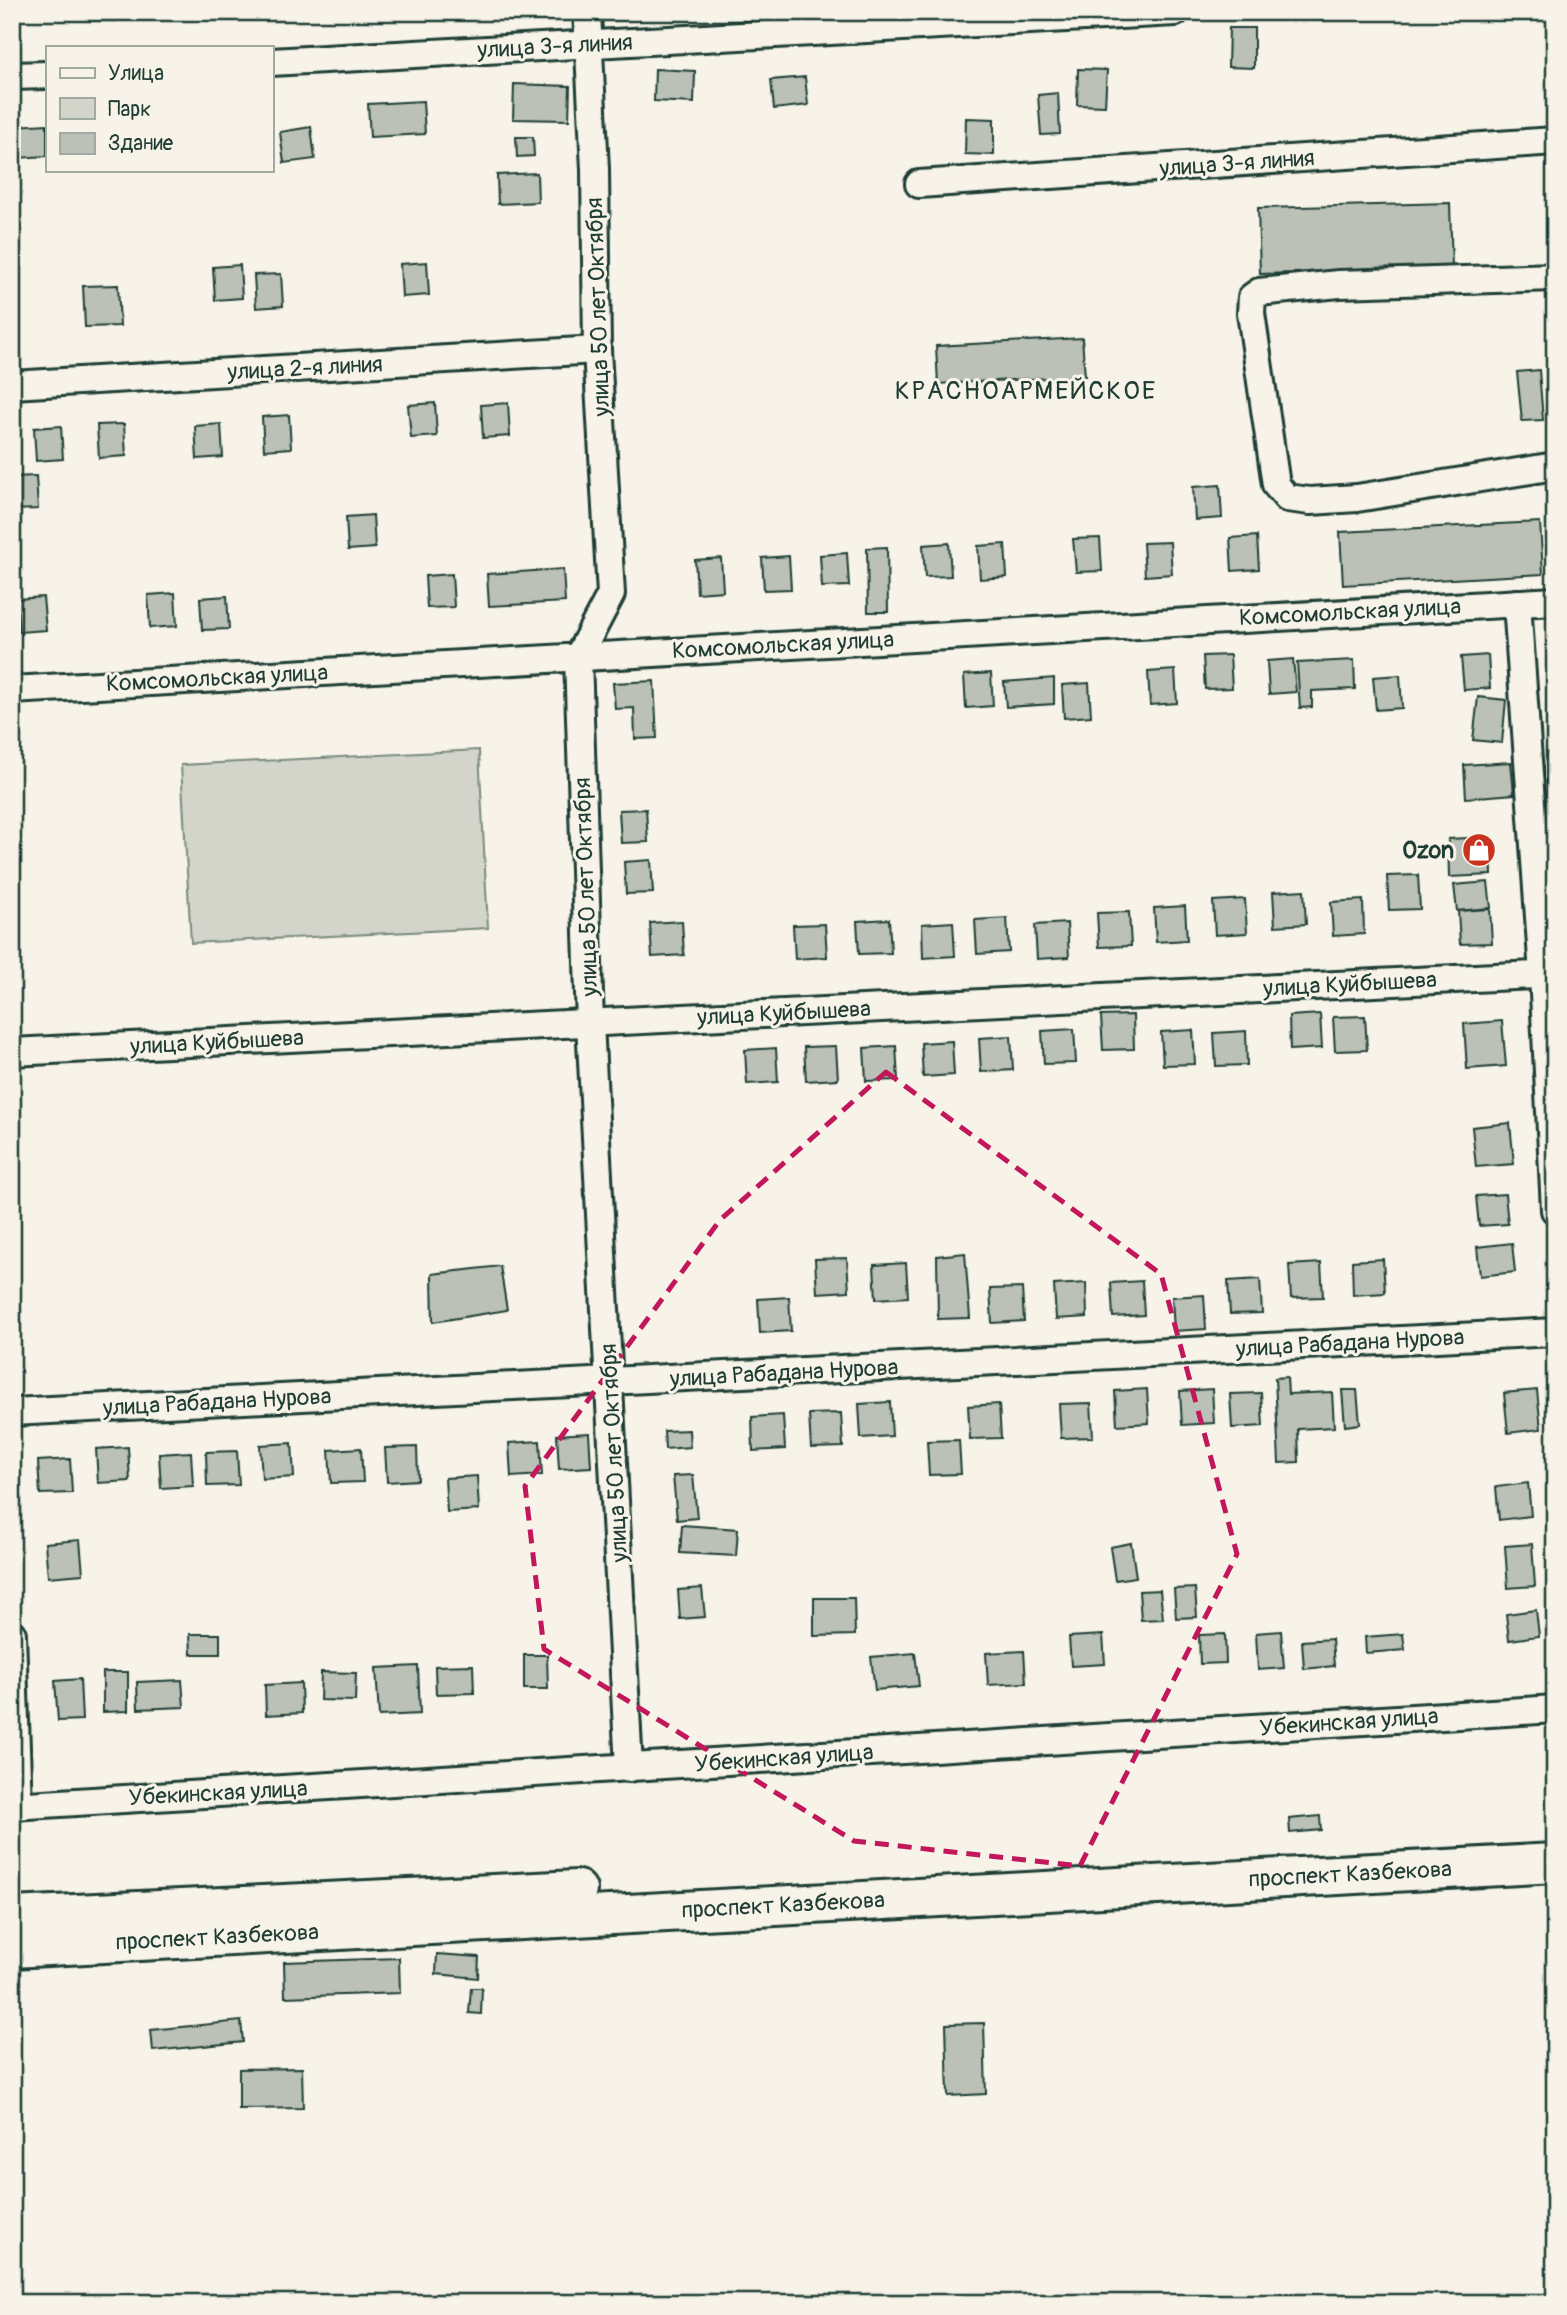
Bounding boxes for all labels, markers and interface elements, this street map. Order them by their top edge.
street label: улица 3-я линия [476,27,633,65]
legend [46,46,273,172]
text: Улица [108,60,164,87]
text: Парк [108,96,151,123]
text: Здание [108,130,174,157]
street label: улица 3-я линия [1157,143,1316,183]
street label: улица 50 лет Октября [580,197,616,418]
street label: улица 2-я линия [226,349,383,387]
district label: КРАСНОАРМЕЙСКОЕ [895,375,1157,407]
street label: Комсомольская улица [1238,592,1462,632]
street label: Комсомольская улица [671,625,895,665]
street label: Комсомольская улица [105,658,329,698]
street label: улица 50 лет Октября [568,777,604,998]
shop icon: Ozon [1460,831,1498,869]
place label: Ozon [1402,836,1454,865]
street label: улица Куйбышева [1261,965,1438,1003]
street label: улица Куйбышева [695,994,872,1032]
street label: улица Куйбышева [128,1023,305,1061]
street label: улица Рабадана Нурова [1234,1323,1465,1364]
street label: улица 50 лет Октября [594,1343,634,1564]
street label: улица Рабадана Нурова [668,1353,899,1394]
street label: улица Рабадана Нурова [101,1382,332,1423]
street label: Убекинская улица [1259,1701,1439,1743]
street label: Убекинская улица [694,1737,874,1779]
street label: Убекинская улица [128,1774,308,1812]
street label: проспект Казбекова [1247,1854,1453,1894]
street label: проспект Казбекова [680,1885,886,1925]
street label: проспект Казбекова [114,1917,320,1957]

